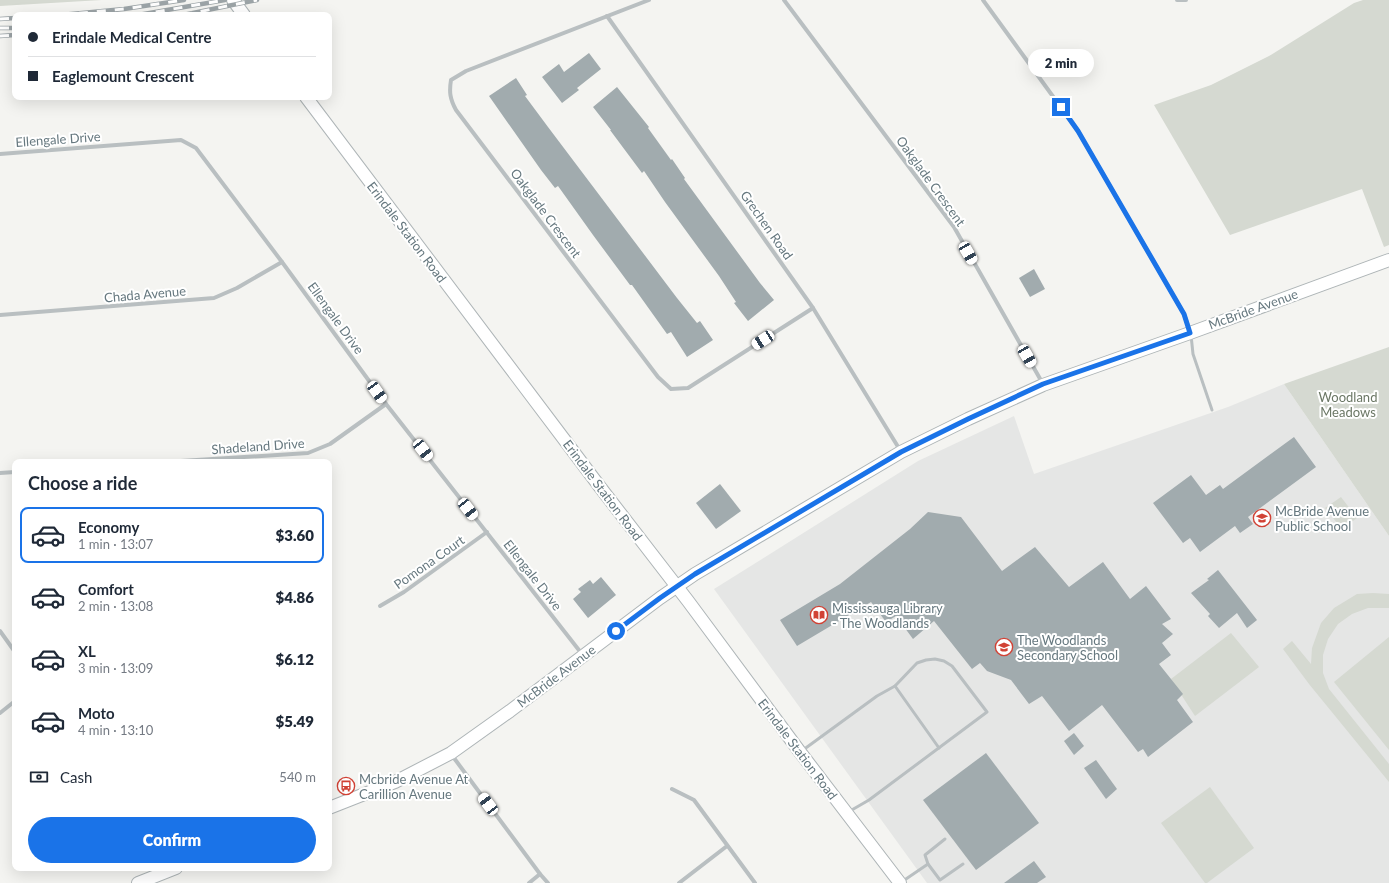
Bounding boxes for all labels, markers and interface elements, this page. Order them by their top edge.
text: Erindale Medical Centre [52,28,211,46]
callout: 2 min [1028,49,1094,77]
text: 2 min [1045,55,1077,71]
text: Eaglemount Crescent [52,67,194,85]
route end [1052,98,1070,116]
street label: Ellengale Drive [15,128,101,150]
street label: Oakglade Crescent [893,133,969,229]
street label: Oakglade Crescent [507,165,585,261]
street label: Erindale Station Road [364,178,450,286]
street label: Grechen Road [737,187,797,263]
car [957,240,979,266]
street label: Ellengale Drive [304,279,368,357]
street label: Chada Avenue [103,282,187,306]
street label: McBride Avenue [1206,285,1300,333]
car [750,328,776,352]
car [1016,343,1038,369]
car [365,379,389,405]
park label: Woodland Meadows [1319,389,1377,420]
street label: Shadeland Drive [211,435,305,457]
street label: Erindale Station Road [560,436,646,544]
car [411,437,435,463]
text: Choose a ride [28,472,137,494]
car [456,496,480,522]
place label: McBride Avenue Public School [1275,503,1369,534]
school or university icon: McBride Avenue Public School [1252,508,1272,528]
icon: car [30,517,66,553]
text: Economy [78,518,139,536]
text: $3.60 [276,526,314,544]
street label: Pomona Court [391,532,468,592]
text: 1 min · 13:07 [78,536,153,552]
street label: Ellengale Drive [500,537,566,614]
icon: car [30,579,66,615]
text: Comfort [78,580,134,598]
text: $4.86 [276,588,314,606]
text: 2 min · 13:08 [78,598,153,614]
place label: Mississauga Library - The Woodlands [832,600,943,631]
library icon: Mississauga Library - The Woodlands [809,605,829,625]
route start [607,622,625,640]
place label: The Woodlands Secondary School [1017,632,1118,663]
school or university icon: The Woodlands Secondary School [994,637,1014,657]
icon: car [30,641,66,677]
street label: McBride Avenue [514,641,599,711]
text: XL [78,642,96,660]
text: $6.12 [276,650,314,668]
text: 3 min · 13:09 [78,660,153,676]
street label: Erindale Station Road [755,695,841,803]
icon: car [30,703,66,739]
text: Moto [78,704,115,722]
text: $5.49 [276,712,314,730]
text: 4 min · 13:10 [78,722,153,738]
icon: cash [28,766,50,788]
text: Cash [60,768,92,786]
text: 540 m [279,769,316,785]
place label: Mcbride Avenue At Carillion Avenue [359,771,469,802]
bus stop icon: Mcbride Avenue At Carillion Avenue [336,776,356,796]
car [476,791,500,817]
button: Confirm [28,817,316,863]

